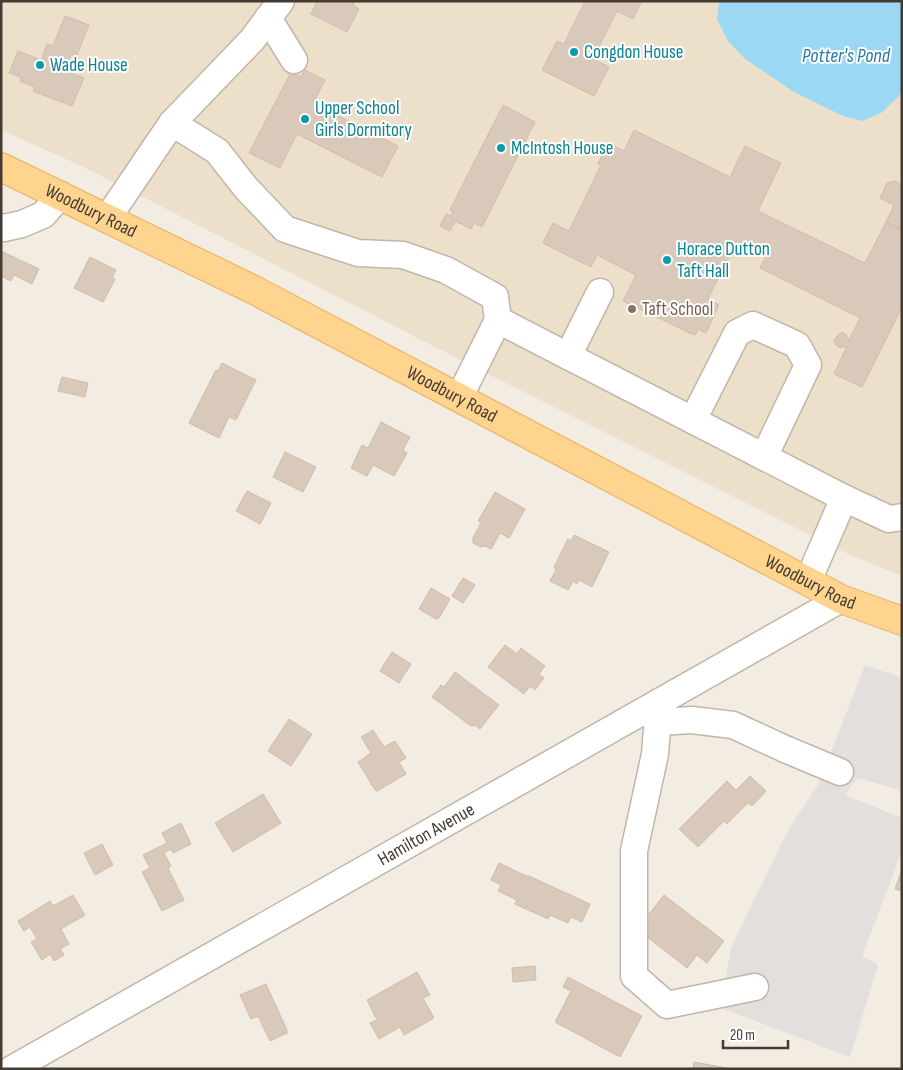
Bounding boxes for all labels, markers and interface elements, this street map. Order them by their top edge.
place label: Congdon House [584,41,683,64]
water label: Potter's Pond [802,44,891,68]
marker: Congdon House [568,46,580,58]
place label: Wade House [50,54,128,77]
marker: Wade House [34,59,46,71]
place label: Upper School Girls Dormitory [315,97,412,142]
marker: Upper School Girls Dormitory [299,113,311,125]
place label: McIntosh House [511,137,613,160]
marker: McIntosh House [495,142,507,154]
street label: Woodbury Road [41,179,141,243]
place label: Horace Dutton Taft Hall [677,238,770,283]
marker: Horace Dutton Taft Hall [661,254,673,266]
place label: Taft School [642,298,713,321]
marker: Taft School [626,303,638,315]
street label: Woodbury Road [403,361,501,427]
street label: Woodbury Road [761,550,859,615]
street label: Hamilton Avenue [374,798,479,871]
scale bar [723,1018,788,1050]
text: 20 m [730,1026,755,1045]

